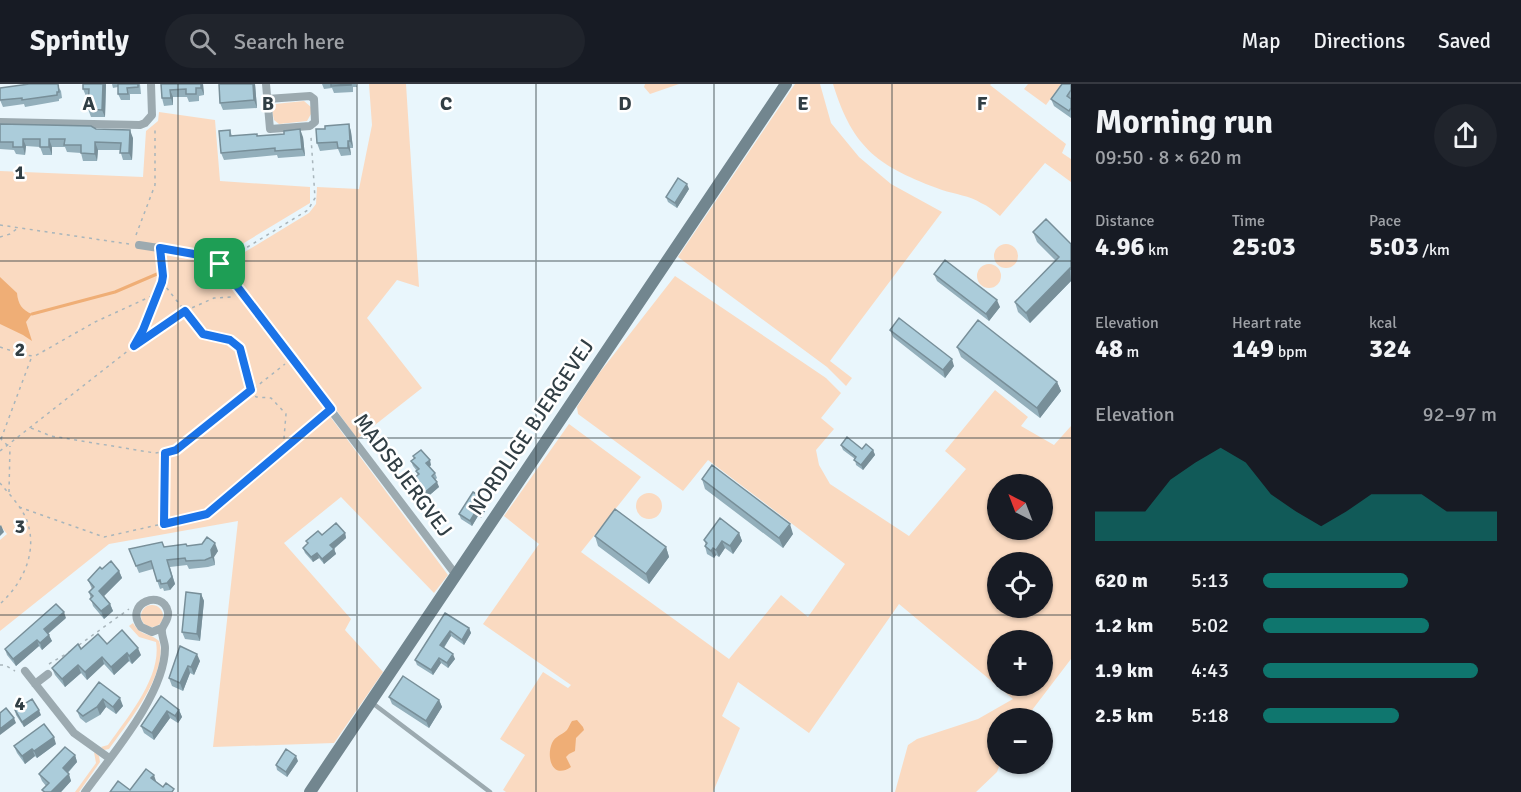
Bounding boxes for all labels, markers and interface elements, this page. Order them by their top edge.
search box [165,14,585,68]
text: Sprintly [30,24,129,58]
icon: search [186,25,219,58]
text: Search here [234,28,345,55]
text: Map [1242,28,1280,54]
text: Directions [1313,28,1405,54]
text: Saved [1438,28,1491,54]
text: A [83,91,96,116]
text: B [262,91,274,116]
text: C [440,91,452,116]
text: D [618,91,632,116]
text: E [797,91,809,116]
text: F [977,91,988,116]
text: Morning run [1095,102,1273,143]
button: share [1434,104,1497,167]
text: 09:50 · 8 × 620 m [1095,145,1242,170]
text: 1 [15,160,26,185]
text: Distance [1095,211,1155,231]
text: Time [1232,211,1265,231]
text: Pace [1369,211,1401,231]
text: 4.96 [1095,231,1145,263]
text: 25:03 [1232,231,1296,263]
text: 5:03 [1369,231,1419,263]
pin [194,238,245,289]
text: km [1145,240,1169,260]
text: /km [1419,240,1450,260]
icon: arrive [203,247,236,280]
text: Elevation [1095,313,1159,333]
text: Heart rate [1232,313,1301,333]
text: kcal [1369,313,1397,333]
text: 48 [1095,333,1123,365]
text: 149 [1232,333,1274,365]
text: 324 [1369,333,1411,365]
street label: NORDLIGE BJERGEVEJ [463,334,599,520]
text: 2 [15,337,25,362]
text: m [1123,342,1139,362]
text: bpm [1274,342,1307,362]
text: Elevation [1095,402,1175,427]
text: 92–97 m [1423,402,1497,427]
street label: MADSBJERGVEJ [348,408,458,542]
north arrow [987,474,1053,540]
map controls [987,474,1053,774]
text: 3 [15,514,25,539]
button: locate [987,552,1053,618]
text: 620 m [1095,568,1148,593]
text: 5:13 [1191,568,1229,593]
text: 1.2 km [1095,613,1153,638]
text: 5:02 [1191,613,1229,638]
button: + [987,630,1053,696]
text: 1.9 km [1095,658,1153,683]
text: 4:43 [1191,658,1229,683]
text: 4 [15,691,26,716]
text: 2.5 km [1095,703,1153,728]
text: 5:18 [1191,703,1229,728]
button: − [987,708,1053,774]

